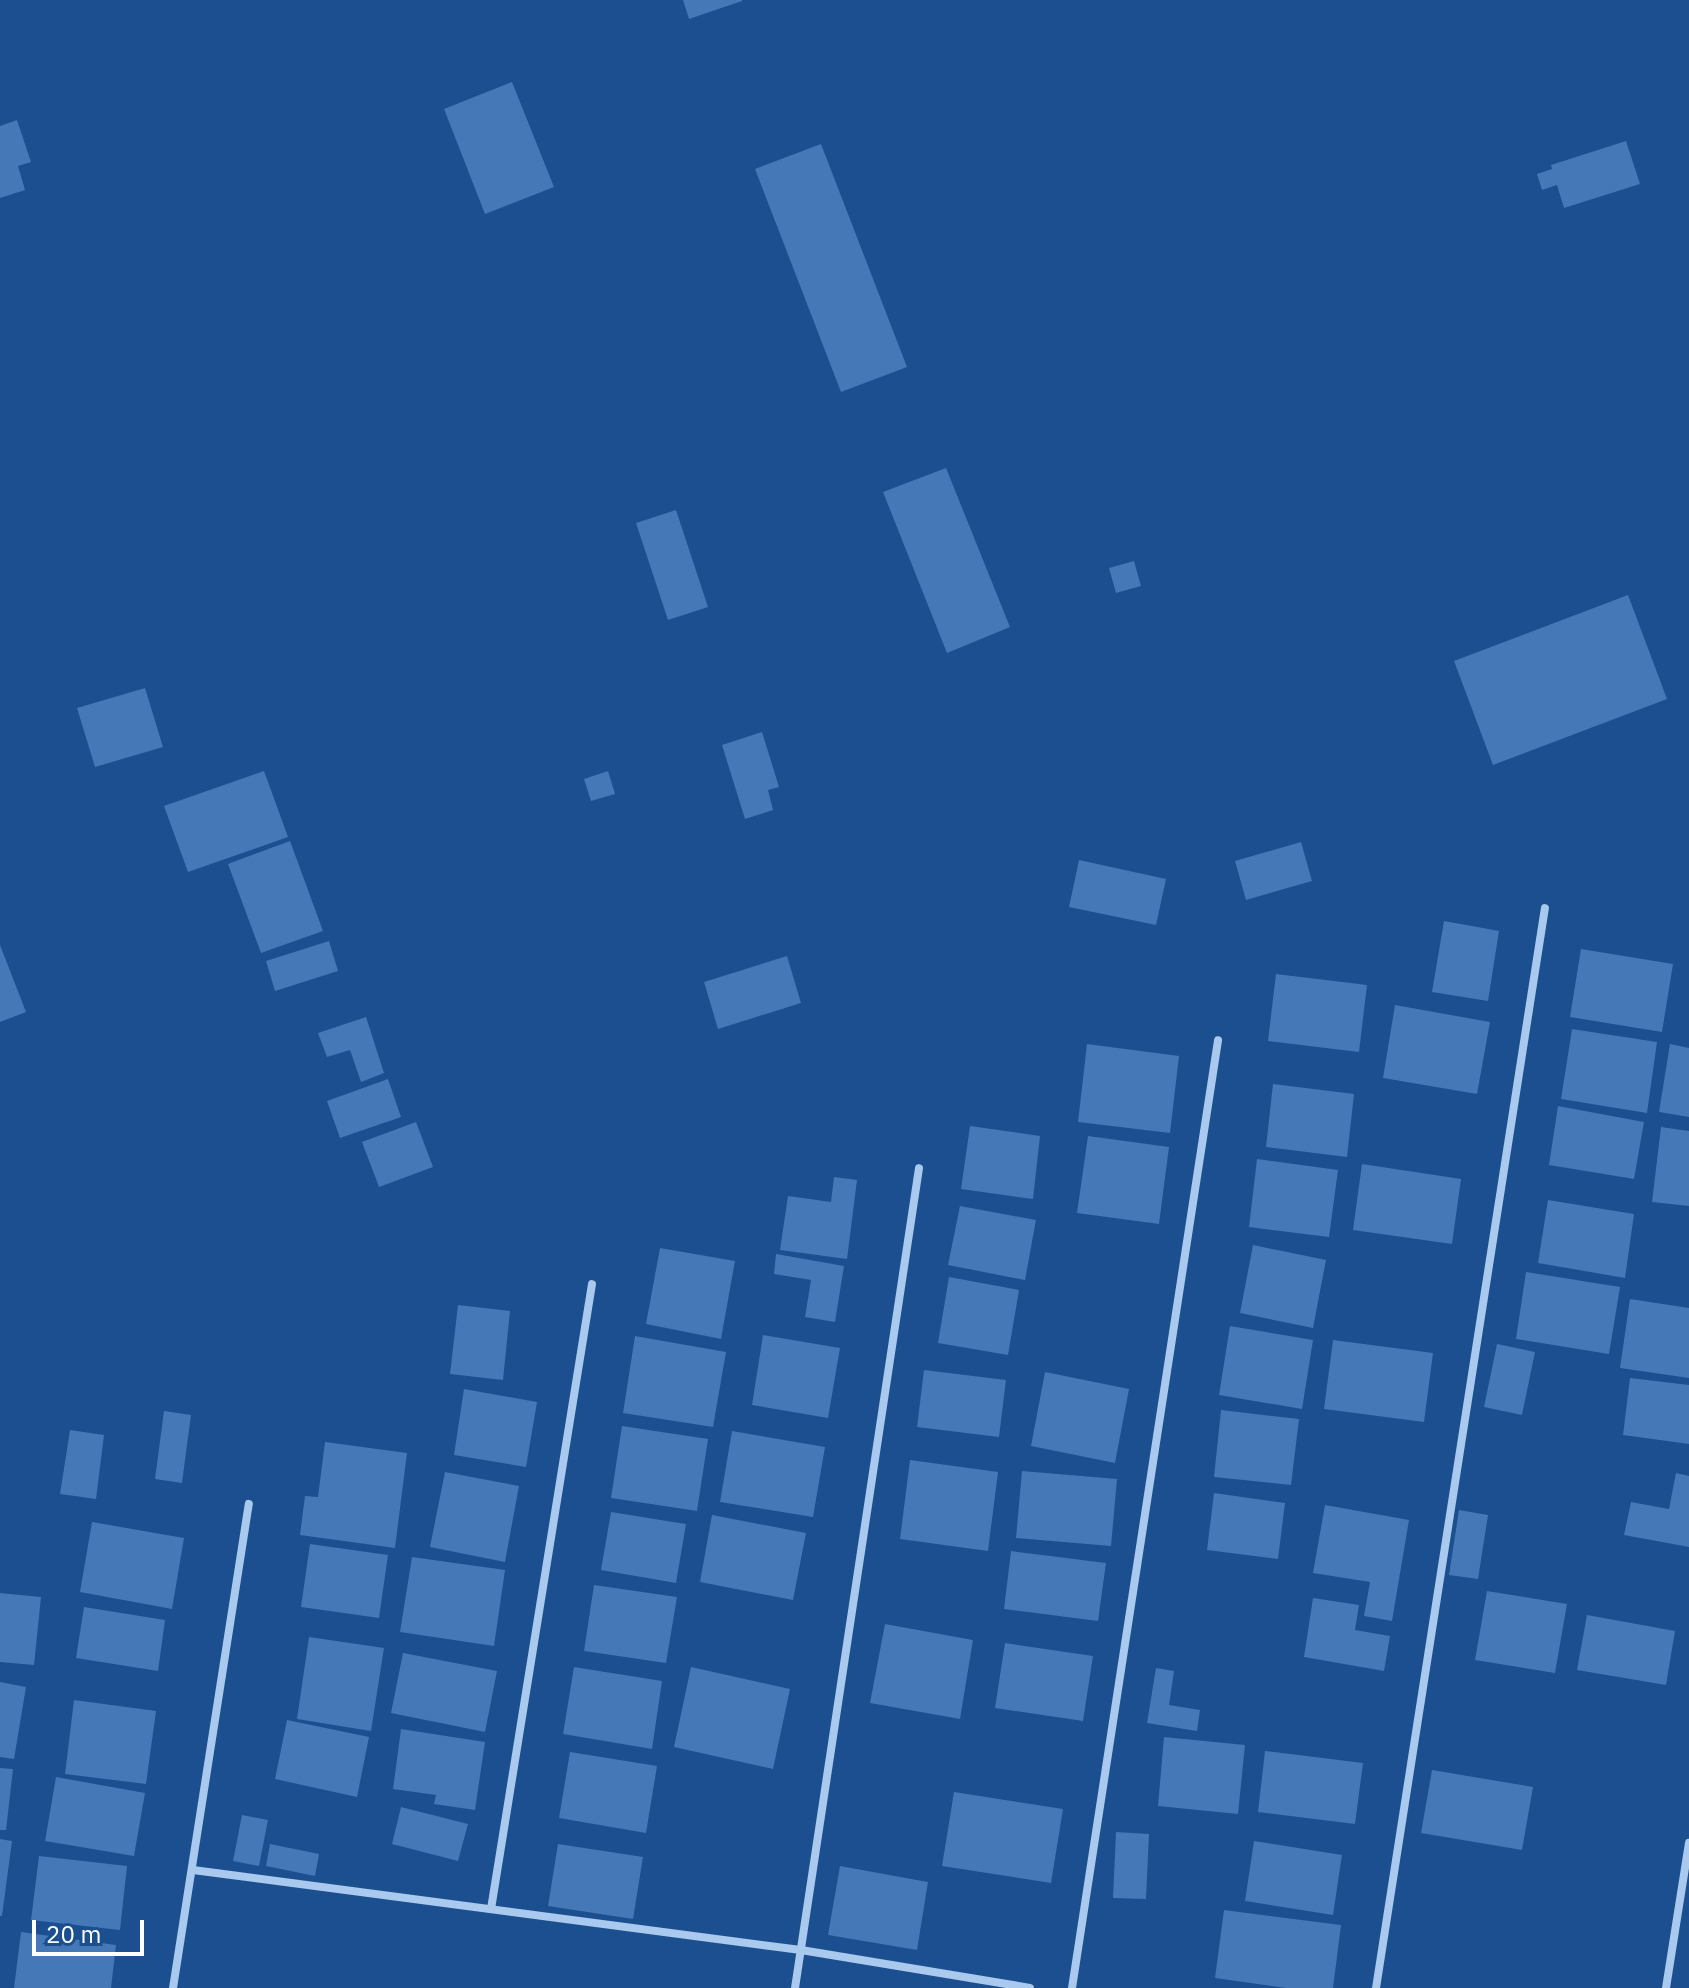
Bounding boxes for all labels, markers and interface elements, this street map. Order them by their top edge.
scale bar [36,1904,148,1954]
text: 20 m [46,1918,101,1950]

